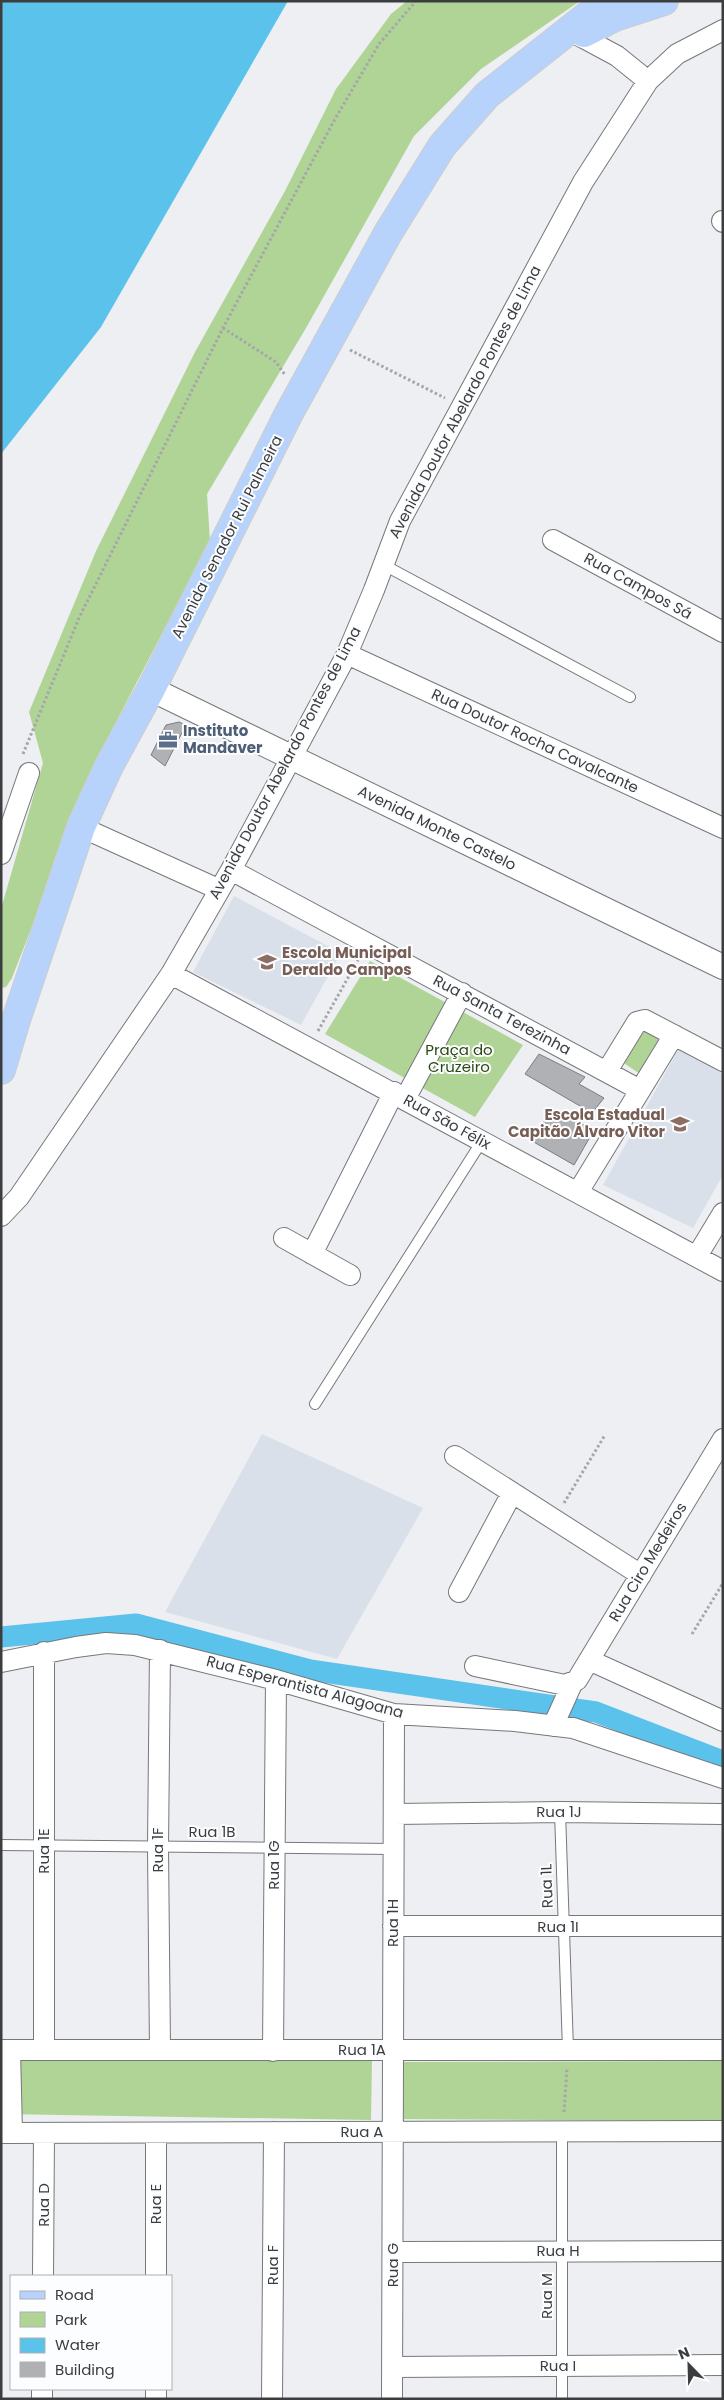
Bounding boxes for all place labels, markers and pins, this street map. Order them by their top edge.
place label: Instituto Mandaver [183,720,263,758]
office icon: Instituto Mandaver [157,729,179,751]
place label: Escola Municipal Deraldo Campos [282,942,412,980]
school or university icon: Escola Municipal Deraldo Campos [256,951,278,973]
place label: Escola Estadual Capitão Álvaro Vitor [508,1104,666,1142]
school or university icon: Escola Estadual Capitão Álvaro Vitor [669,1113,691,1135]

